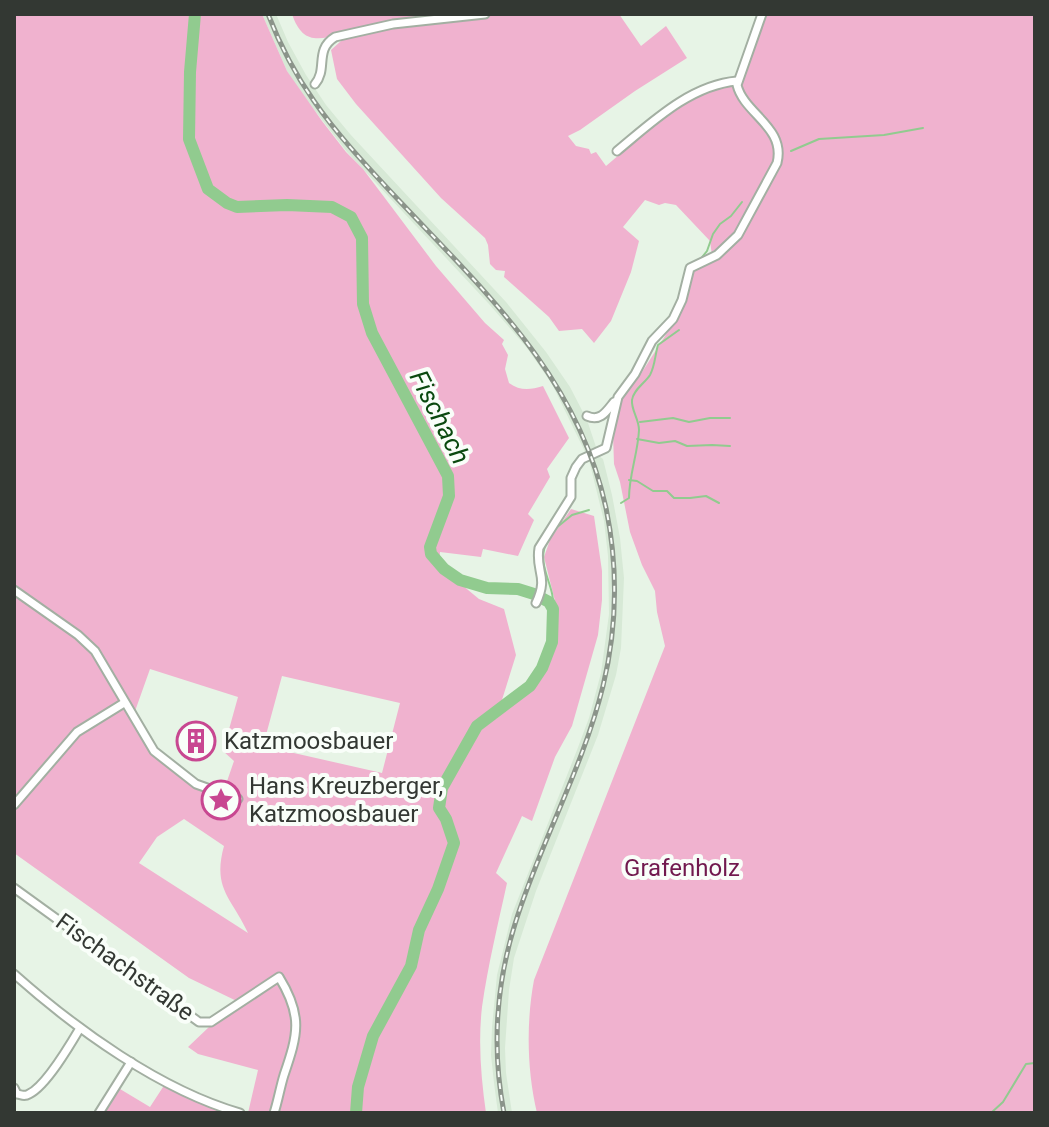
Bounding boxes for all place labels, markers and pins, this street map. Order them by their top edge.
building icon: Katzmoosbauer [175,720,217,762]
place label: Katzmoosbauer [224,727,393,755]
place label: Hans Kreuzberger, Katzmoosbauer [249,772,443,828]
place icon: Hans Kreuzberger, Katzmoosbauer [200,779,242,821]

